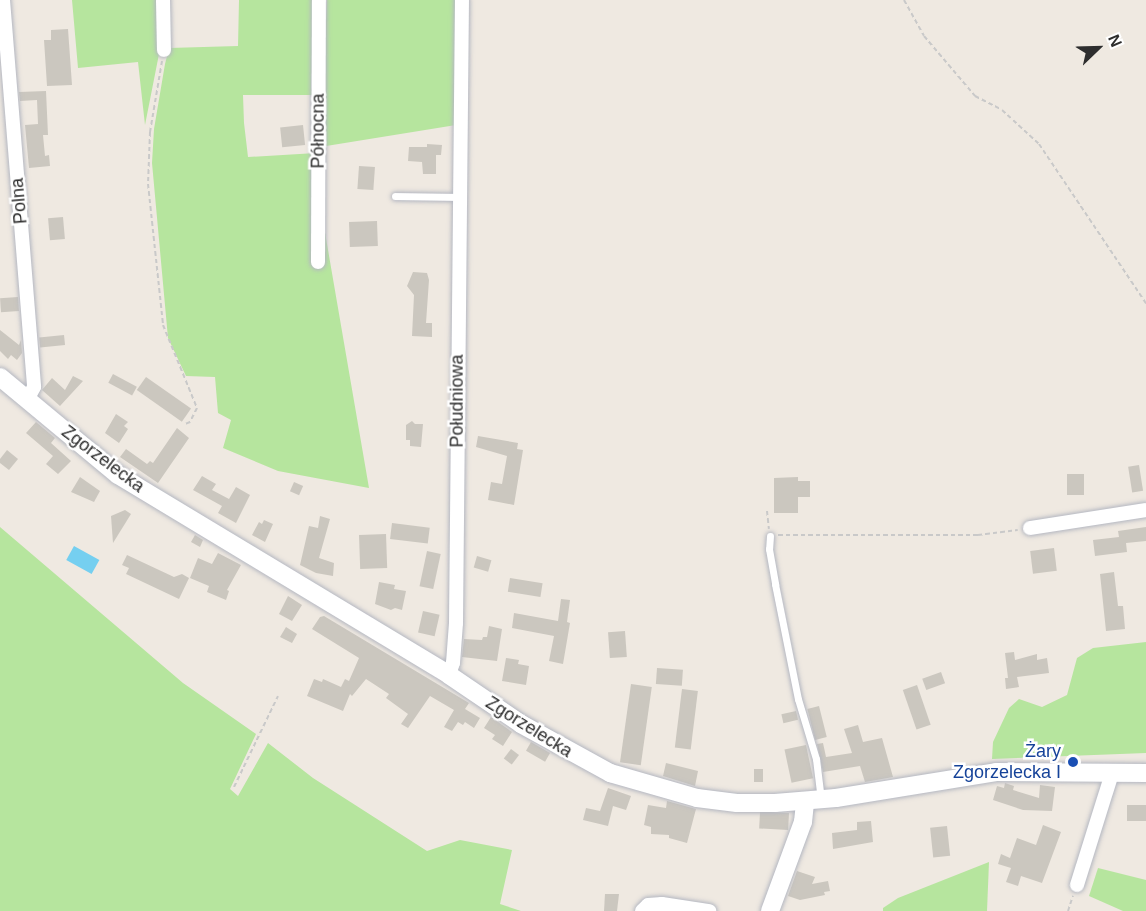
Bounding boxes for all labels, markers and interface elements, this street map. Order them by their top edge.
north arrow [1068,18,1128,78]
text: N [1105,32,1125,49]
street label: Północna [307,93,329,169]
street label: Polna [6,177,32,225]
street label: Południowa [446,354,468,448]
street label: Zgorzelecka [57,421,149,497]
street label: Zgorzelecka [482,692,576,762]
place label: Żary Zgorzelecka I [953,741,1061,783]
marker: Żary Zgorzelecka I [1066,755,1080,769]

